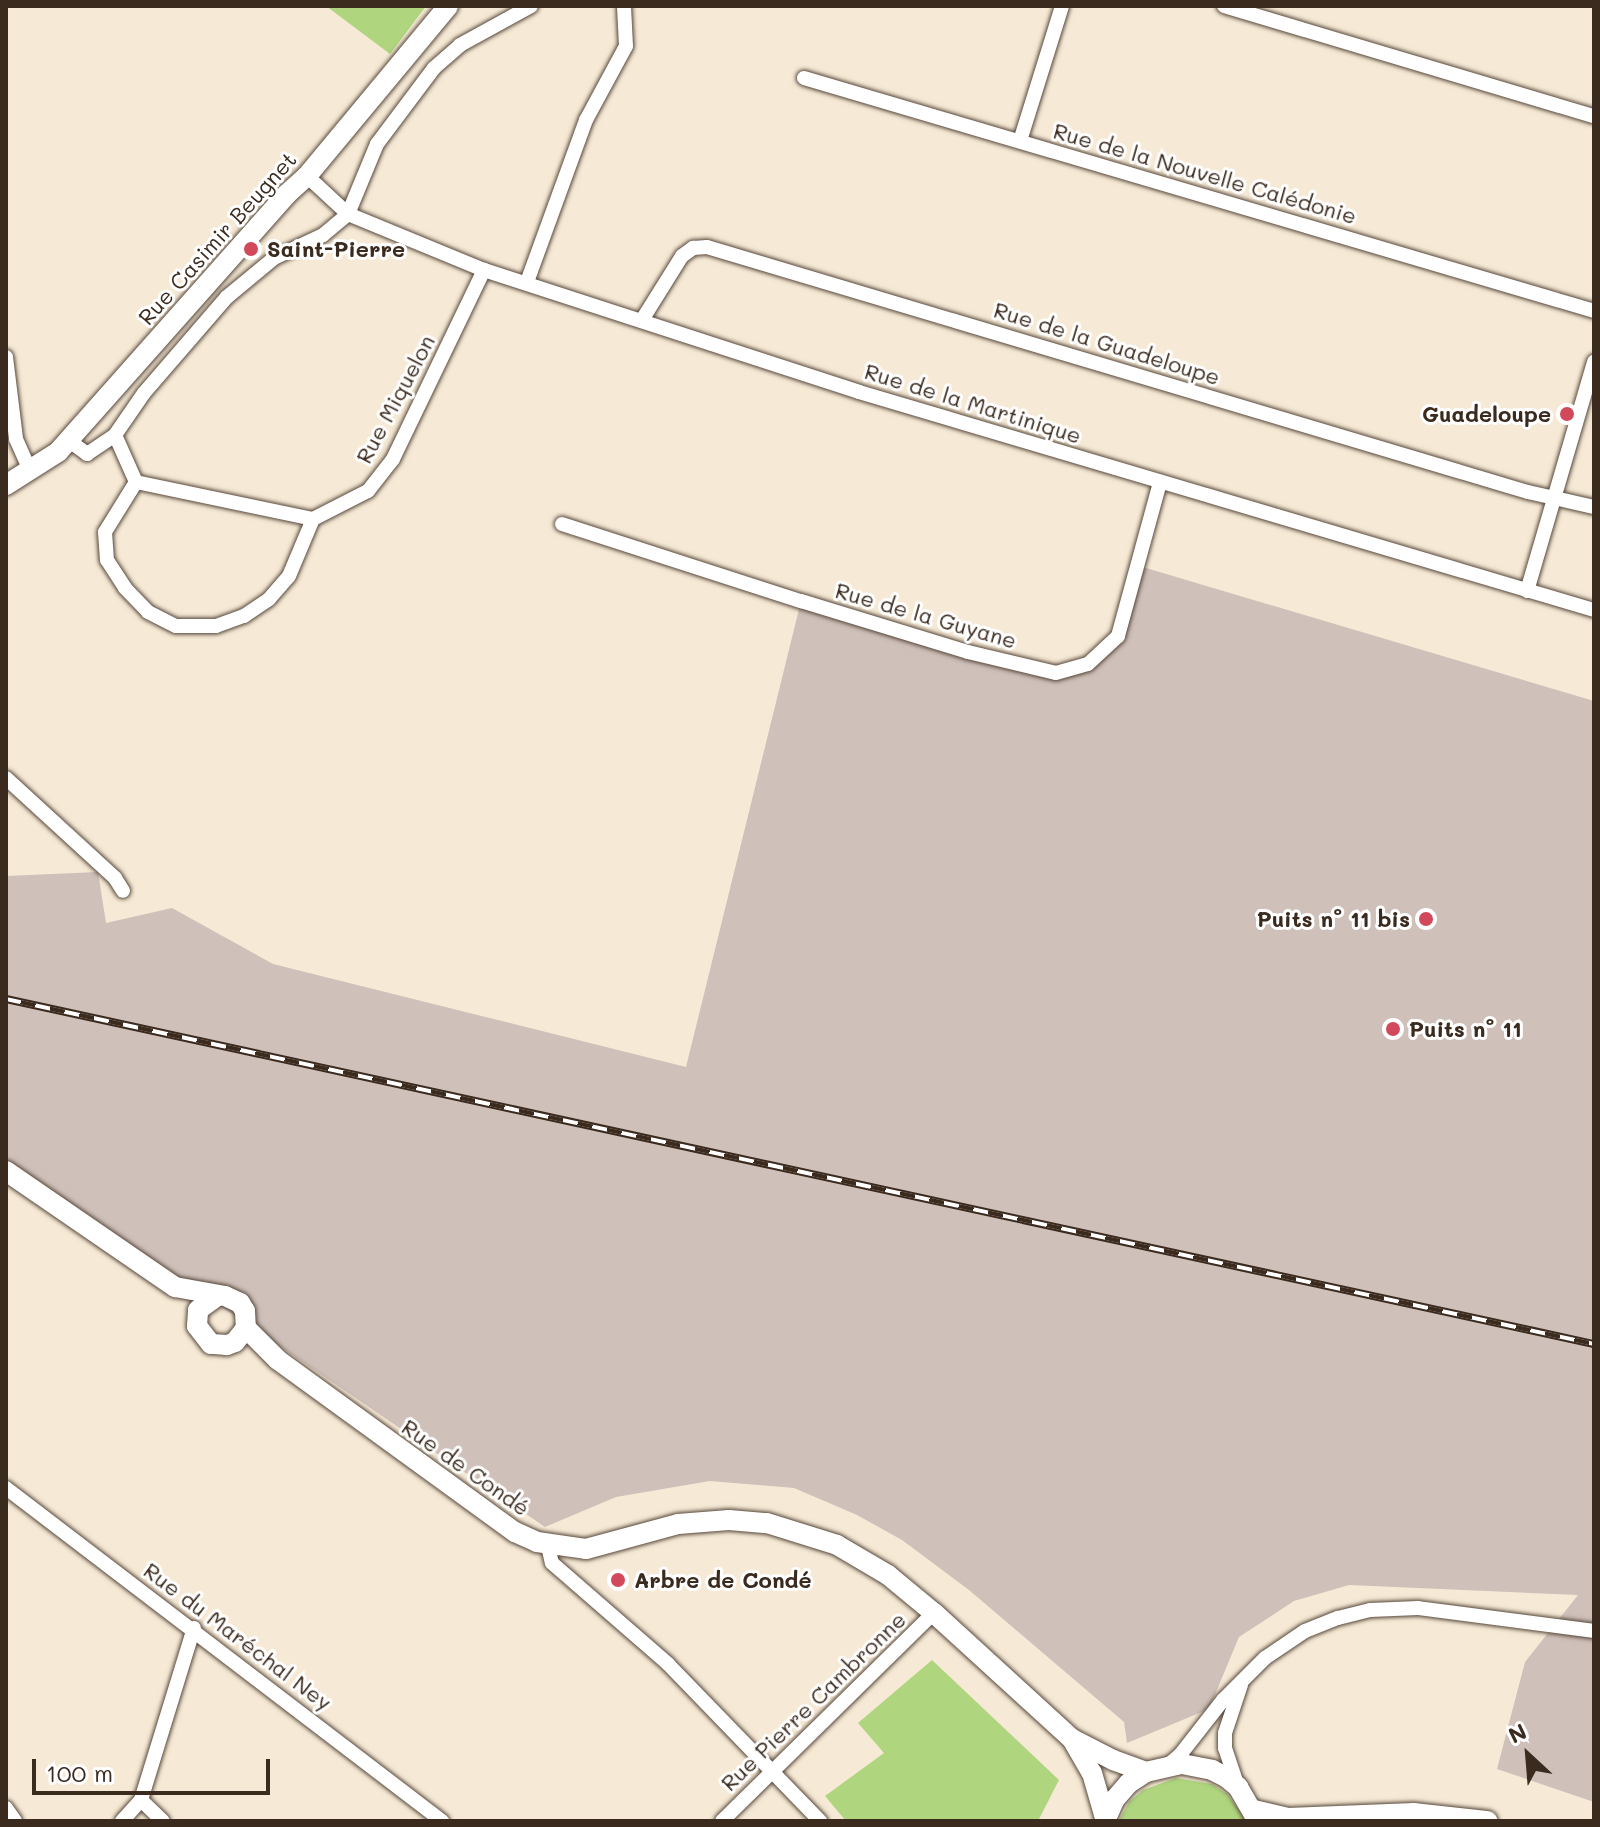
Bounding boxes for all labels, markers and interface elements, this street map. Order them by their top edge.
street label: Rue de la Nouvelle Calédonie [1050,117,1360,229]
street label: Rue Casimir Beugnet [132,146,302,330]
place label: Saint-Pierre [267,236,405,262]
marker: Saint-Pierre [242,240,260,258]
street label: Rue de la Guadeloupe [991,296,1223,390]
street label: Rue Miquelon [350,330,440,468]
street label: Rue de la Martinique [862,357,1084,449]
place label: Guadeloupe [1422,401,1551,427]
marker: Guadeloupe [1558,405,1576,423]
street label: Rue de la Guyane [832,577,1020,653]
place label: Puits n° 11 bis [1257,906,1410,932]
marker: Puits n° 11 bis [1417,910,1435,928]
place label: Puits n° 11 [1409,1016,1522,1042]
marker: Puits n° 11 [1384,1020,1402,1038]
street label: Rue de Condé [397,1413,535,1521]
street label: Rue du Maréchal Ney [139,1557,337,1715]
place label: Arbre de Condé [634,1567,812,1593]
marker: Arbre de Condé [609,1571,627,1589]
street label: Rue Pierre Cambronne [715,1606,911,1796]
north arrow [1488,1715,1568,1795]
text: N [1503,1716,1531,1750]
scale bar [36,1743,274,1793]
text: 100 m [46,1757,113,1788]

